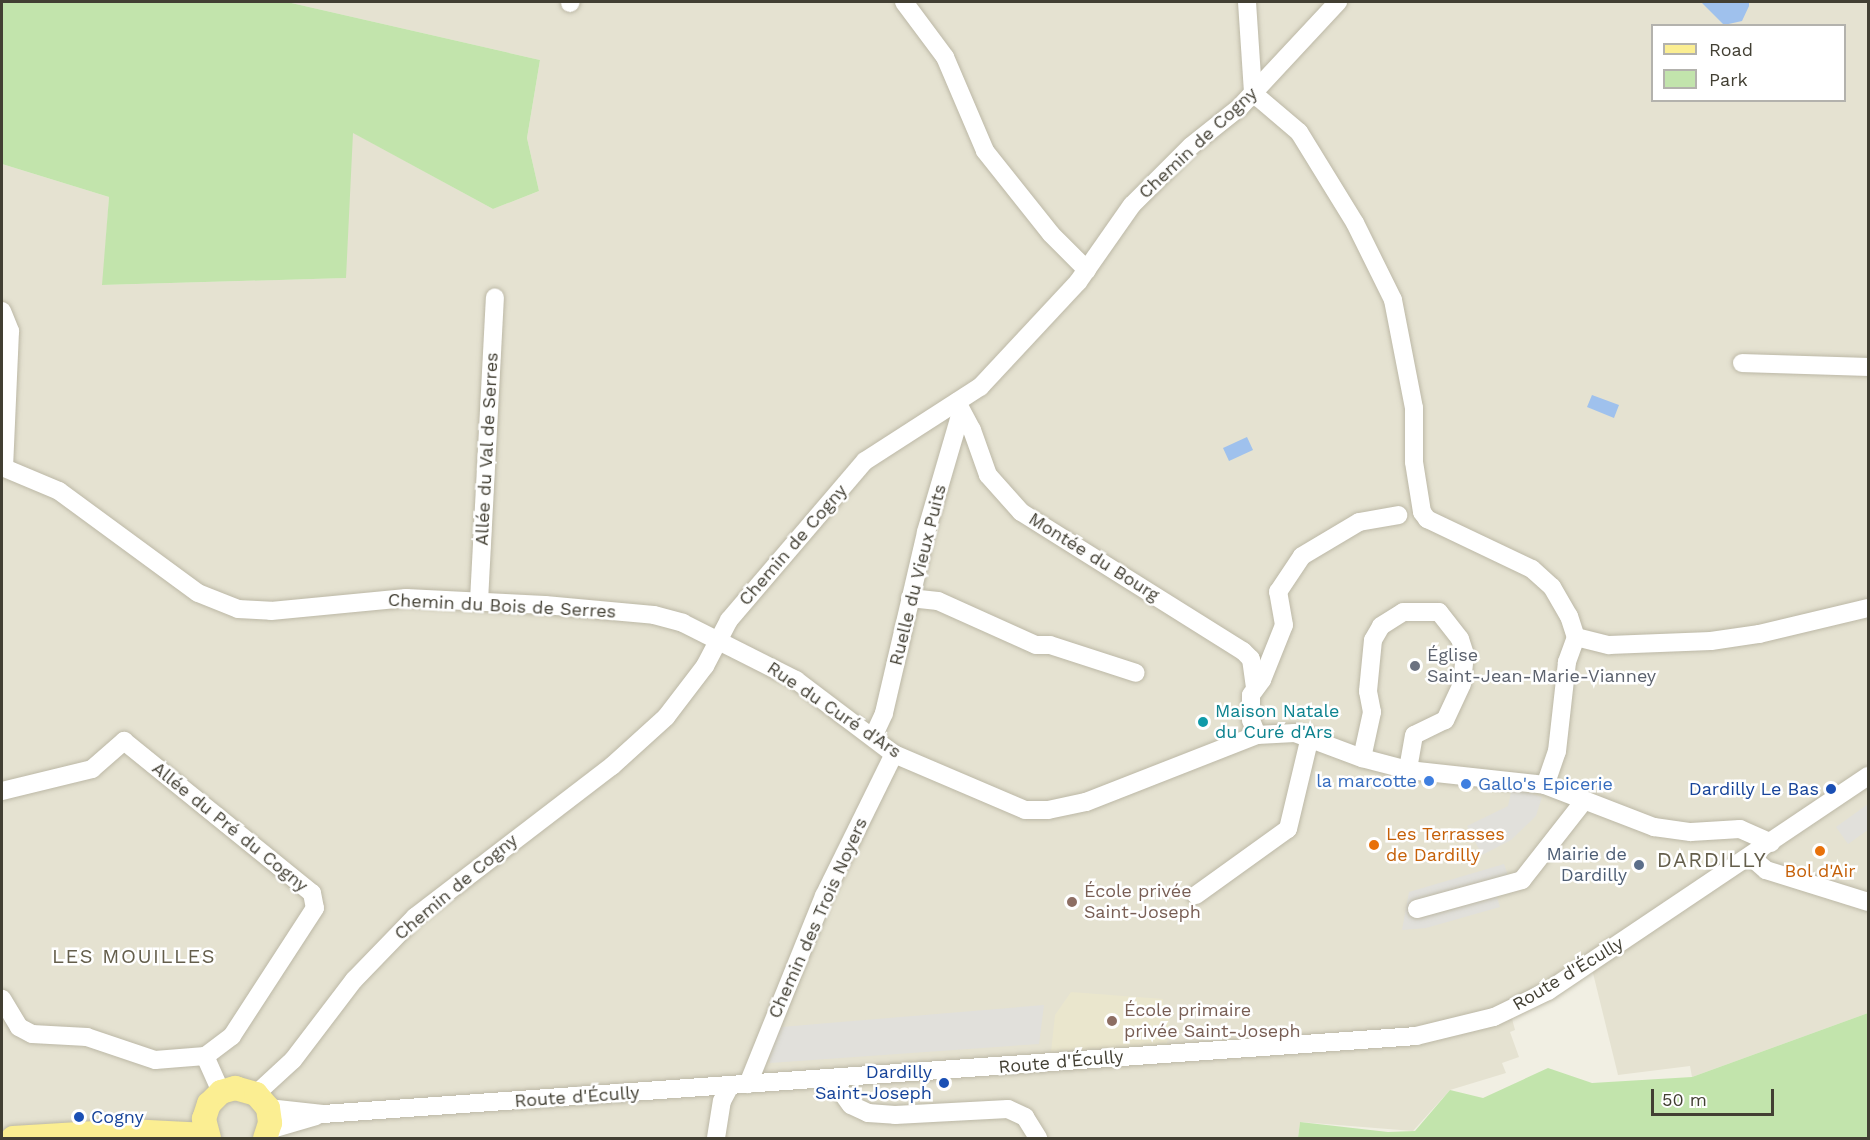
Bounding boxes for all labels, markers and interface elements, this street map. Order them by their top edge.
legend [1651,24,1846,102]
text: Road [1709,39,1753,60]
text: Park [1709,69,1748,90]
street label: Chemin de Cogny [1134,83,1262,203]
street label: Allée du Val de Serres [471,351,503,547]
street label: Chemin de Cogny [734,480,852,610]
street label: Ruelle du Vieux Puits [885,482,951,668]
street label: Montée du Bourg [1025,508,1163,606]
street label: Chemin du Bois de Serres [387,589,617,623]
place label: Église Saint-Jean-Marie-Vianney [1427,645,1656,688]
street label: Rue du Curé d'Ars [763,657,905,763]
marker: Église Saint-Jean-Marie-Vianney [1408,659,1422,673]
place label: Maison Natale du Curé d'Ars [1215,701,1339,744]
marker: Maison Natale du Curé d'Ars [1196,715,1210,729]
street label: Allée du Pré du Cogny [148,757,312,897]
place label: la marcotte [1316,770,1417,792]
place label: Gallo's Epicerie [1478,773,1613,795]
marker: la marcotte [1422,774,1436,788]
marker: Gallo's Epicerie [1459,777,1473,791]
place label: Dardilly Le Bas [1688,778,1819,800]
marker: Dardilly Le Bas [1824,782,1838,796]
street label: Chemin des Trois Noyers [764,814,872,1022]
place label: Les Terrasses de Dardilly [1386,824,1505,866]
street label: Chemin de Cogny [390,829,522,945]
marker: Les Terrasses de Dardilly [1367,838,1381,852]
place label: Mairie de Dardilly [1546,844,1627,886]
marker: Bol d'Air [1813,844,1827,858]
district label: DARDILLY [1657,847,1767,873]
marker: Mairie de Dardilly [1632,858,1646,872]
place label: Bol d'Air [1784,860,1856,882]
place label: École privée Saint-Joseph [1084,881,1201,924]
marker: École privée Saint-Joseph [1065,895,1079,909]
street label: Route d'Écully [1509,932,1627,1016]
district label: LES MOUILLES [52,944,216,968]
place label: École primaire privée Saint-Joseph [1124,1000,1301,1042]
marker: École primaire privée Saint-Joseph [1105,1014,1119,1028]
street label: Route d'Écully [998,1046,1124,1078]
place label: Dardilly Saint-Joseph [815,1062,932,1104]
marker: Dardilly Saint-Joseph [937,1076,951,1090]
scale bar [1654,1077,1777,1115]
street label: Route d'Écully [514,1082,640,1112]
text: 50 m [1662,1089,1707,1110]
place label: Cogny [91,1106,144,1128]
marker: Cogny [72,1110,86,1124]

